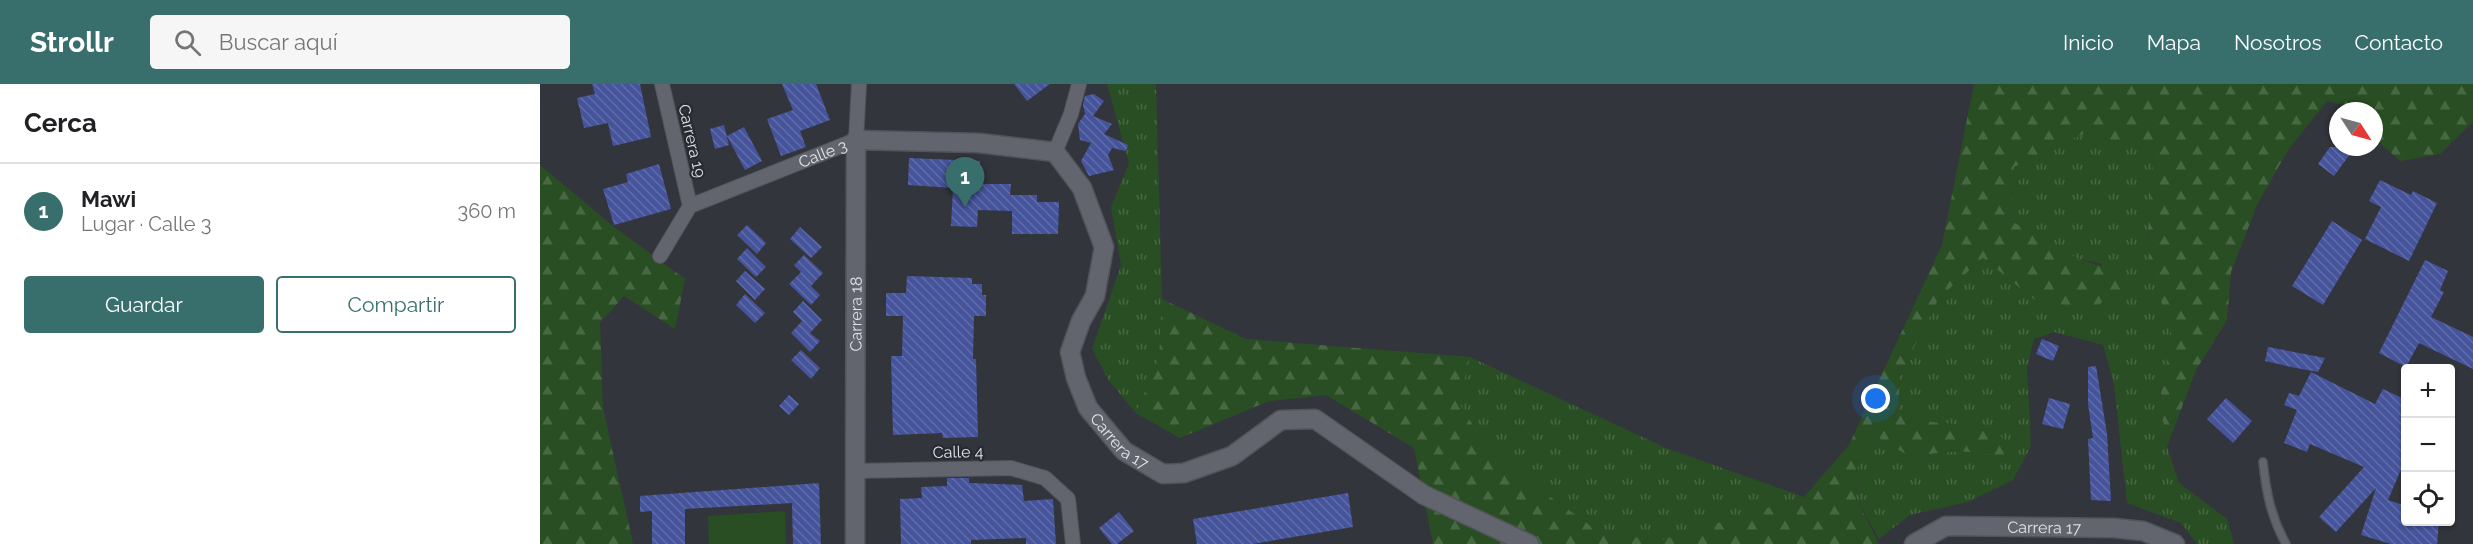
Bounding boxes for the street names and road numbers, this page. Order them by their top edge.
street label: Carrera 19 [674,102,710,180]
street label: Calle 3 [796,135,850,171]
street label: Carrera 18 [846,277,865,351]
street label: Carrera 17 [1087,409,1152,473]
street label: Calle 4 [933,442,984,462]
street label: Carrera 17 [2007,517,2082,537]

